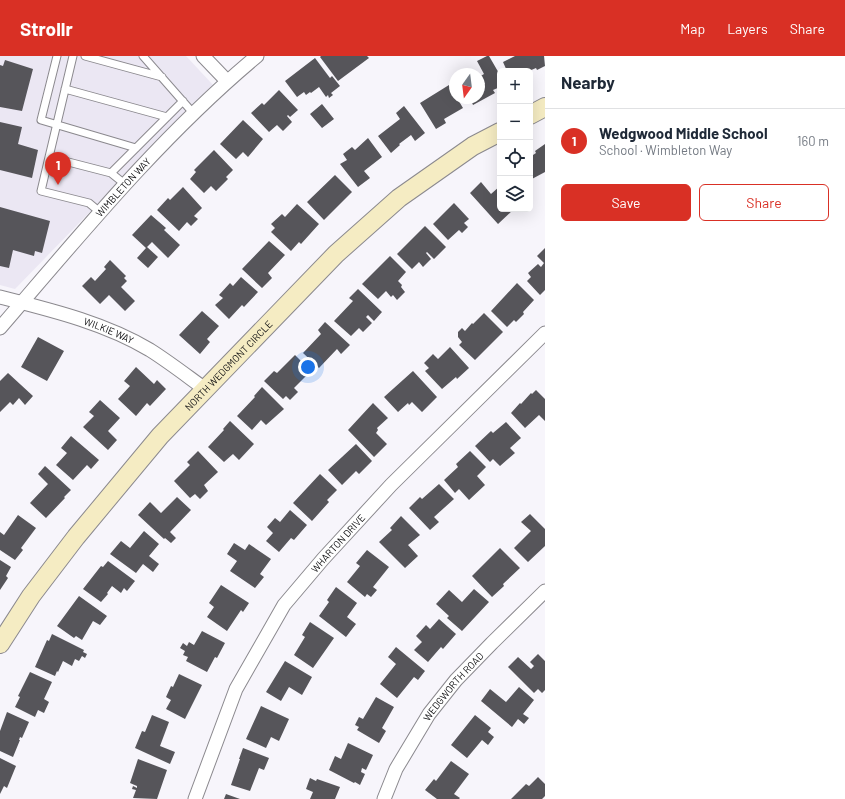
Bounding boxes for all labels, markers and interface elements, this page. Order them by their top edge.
text: Strollr [20,17,73,40]
text: Map [680,20,705,37]
text: Layers [727,20,768,37]
text: Share [790,20,825,37]
north arrow [449,68,485,104]
map controls [497,68,533,212]
button: + [497,68,533,104]
text: Nearby [561,72,615,92]
button: − [497,104,533,140]
text: Wedgwood Middle School [599,124,768,142]
text: 1 [572,133,576,149]
text: 160 m [797,133,829,149]
button: locate [497,140,533,176]
text: School · Wimbleton Way [599,142,732,158]
pin: 1 [45,152,71,185]
street label: WIMBLETON WAY [93,155,153,219]
button: layers [497,176,533,212]
button: Save [561,184,691,221]
button: Share [699,184,829,221]
street label: WILKIE WAY [82,315,136,346]
street label: NORTH WEDGMONT CIRCLE [182,318,275,413]
your location [298,357,318,377]
street label: WHARTON DRIVE [308,512,367,575]
street label: WEDGWORTH ROAD [420,650,486,723]

